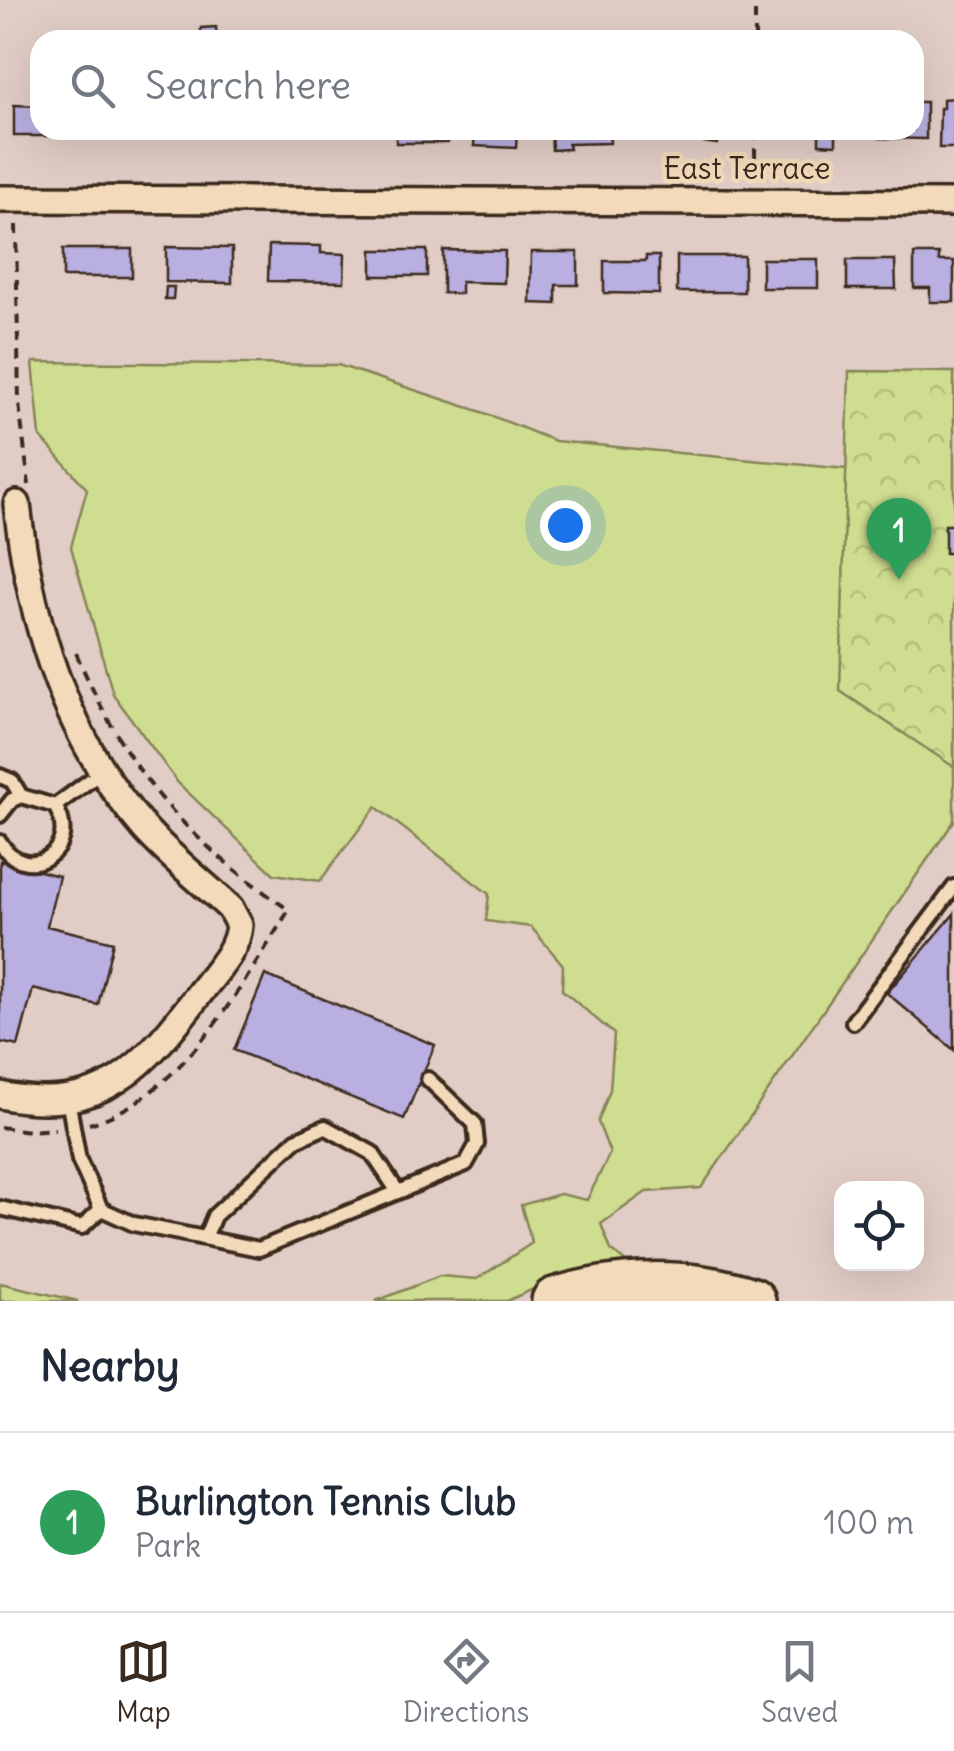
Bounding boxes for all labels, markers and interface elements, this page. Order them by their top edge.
search box [30,30,924,140]
icon: search [65,58,120,113]
text: Search here [145,62,351,109]
street label: East Terrace [663,149,831,187]
pin: 1 [866,498,932,580]
your location [540,500,591,551]
map controls [834,1181,924,1271]
button: locate [834,1181,924,1271]
text: Nearby [40,1340,179,1392]
text: Burlington Tennis Club [135,1478,516,1525]
text: 1 [66,1502,79,1543]
text: 100 m [824,1502,914,1543]
text: Park [135,1525,201,1566]
tab: Map [116,1634,171,1730]
tab: Directions [403,1634,529,1730]
tab: Saved [761,1634,838,1730]

